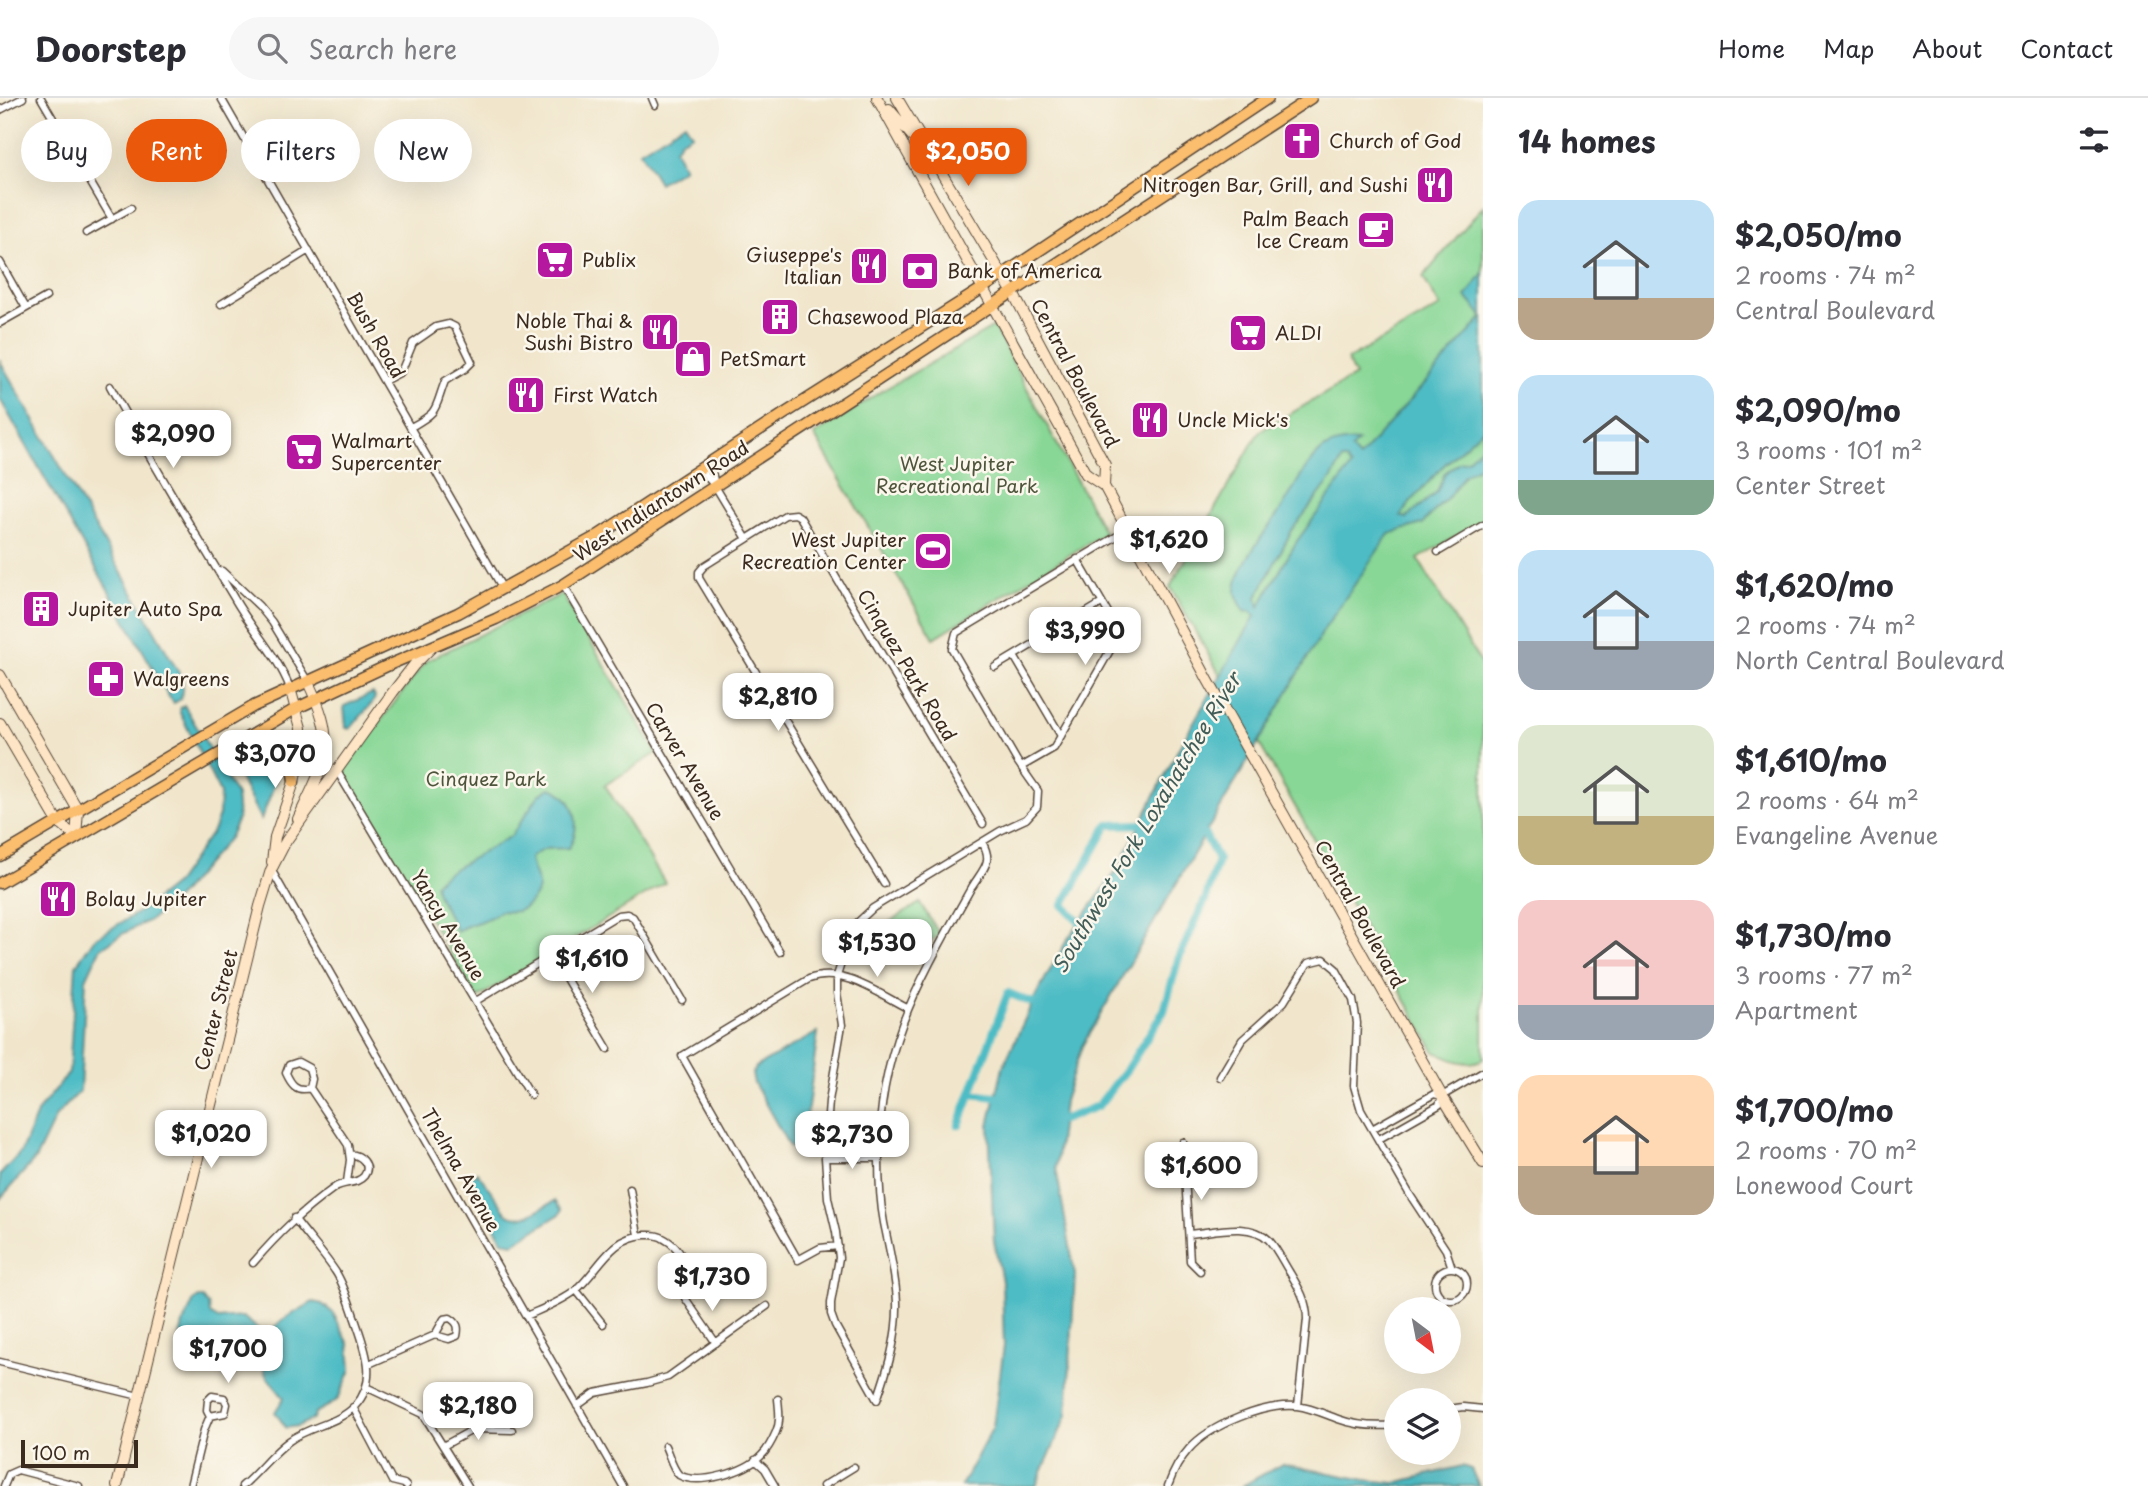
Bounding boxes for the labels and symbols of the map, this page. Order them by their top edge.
church icon: Church of God [1281,120,1323,162]
place label: Church of God [1329,126,1462,154]
pin: $2,050 [911,129,1025,188]
restaurant icon: Nitrogen Bar, Grill, and Sushi [1414,164,1456,206]
place label: Nitrogen Bar, Grill, and Sushi [1143,170,1408,198]
place label: Palm Beach Ice Cream [1242,204,1349,254]
cafe icon: Palm Beach Ice Cream [1355,209,1397,251]
supermarket icon: Publix [534,239,576,281]
place label: Giuseppe's Italian [746,240,842,290]
place label: Publix [582,245,636,273]
restaurant icon: Giuseppe's Italian [848,245,890,287]
bank icon: Bank of America [899,250,941,292]
place label: Bank of America [947,256,1102,284]
street label: Bush Road [341,286,413,383]
street label: Central Boulevard [1025,293,1127,452]
building icon: Chasewood Plaza [759,296,801,338]
place label: Chasewood Plaza [807,302,964,330]
place label: Noble Thai & Sushi Bistro [515,306,633,356]
restaurant icon: Noble Thai & Sushi Bistro [639,311,681,353]
supermarket icon: ALDI [1227,312,1269,354]
place label: ALDI [1275,318,1322,346]
shop icon: PetSmart [672,338,714,380]
place label: PetSmart [720,344,806,372]
restaurant icon: First Watch [505,374,547,416]
place label: First Watch [553,380,658,408]
restaurant icon: Uncle Mick's [1129,399,1171,441]
place label: Uncle Mick's [1177,405,1288,433]
pin: $2,090 [116,410,230,470]
place label: Walmart Supercenter [331,426,442,476]
supermarket icon: Walmart Supercenter [283,431,325,473]
street label: West Indiantown Road [567,433,754,568]
park label: West Jupiter Recreational Park [876,449,1039,499]
pin: $1,620 [1112,517,1226,576]
place label: West Jupiter Recreation Center [742,525,906,575]
sports icon: West Jupiter Recreation Center [912,530,954,572]
street label: Cinquez Park Road [851,583,964,746]
building icon: Jupiter Auto Spa [20,588,62,630]
place label: Jupiter Auto Spa [68,594,222,622]
pin: $3,990 [1028,608,1142,667]
pharmacy icon: Walgreens [85,658,127,700]
place label: Walgreens [133,664,230,692]
water label: Southwest Fork Loxahatchee River [1043,664,1249,978]
pin: $2,810 [721,674,835,733]
street label: Carver Avenue [640,696,732,825]
pin: $3,070 [218,730,332,790]
park label: Cinquez Park [425,764,547,792]
street label: Central Boulevard [1309,834,1413,993]
street label: Yancy Avenue [405,864,493,985]
restaurant icon: Bolay Jupiter [37,878,79,920]
place label: Bolay Jupiter [85,884,207,912]
pin: $1,530 [820,920,934,979]
pin: $1,610 [535,936,649,995]
street label: Center Street [186,946,244,1073]
street label: Thelma Avenue [415,1103,509,1236]
pin: $1,020 [154,1110,268,1170]
pin: $2,730 [795,1112,909,1171]
pin: $1,600 [1144,1142,1258,1202]
pin: $1,730 [655,1254,769,1313]
north arrow [1384,1297,1461,1374]
pin: $1,700 [171,1326,285,1385]
pin: $2,180 [421,1382,535,1442]
scale bar [21,1437,138,1469]

